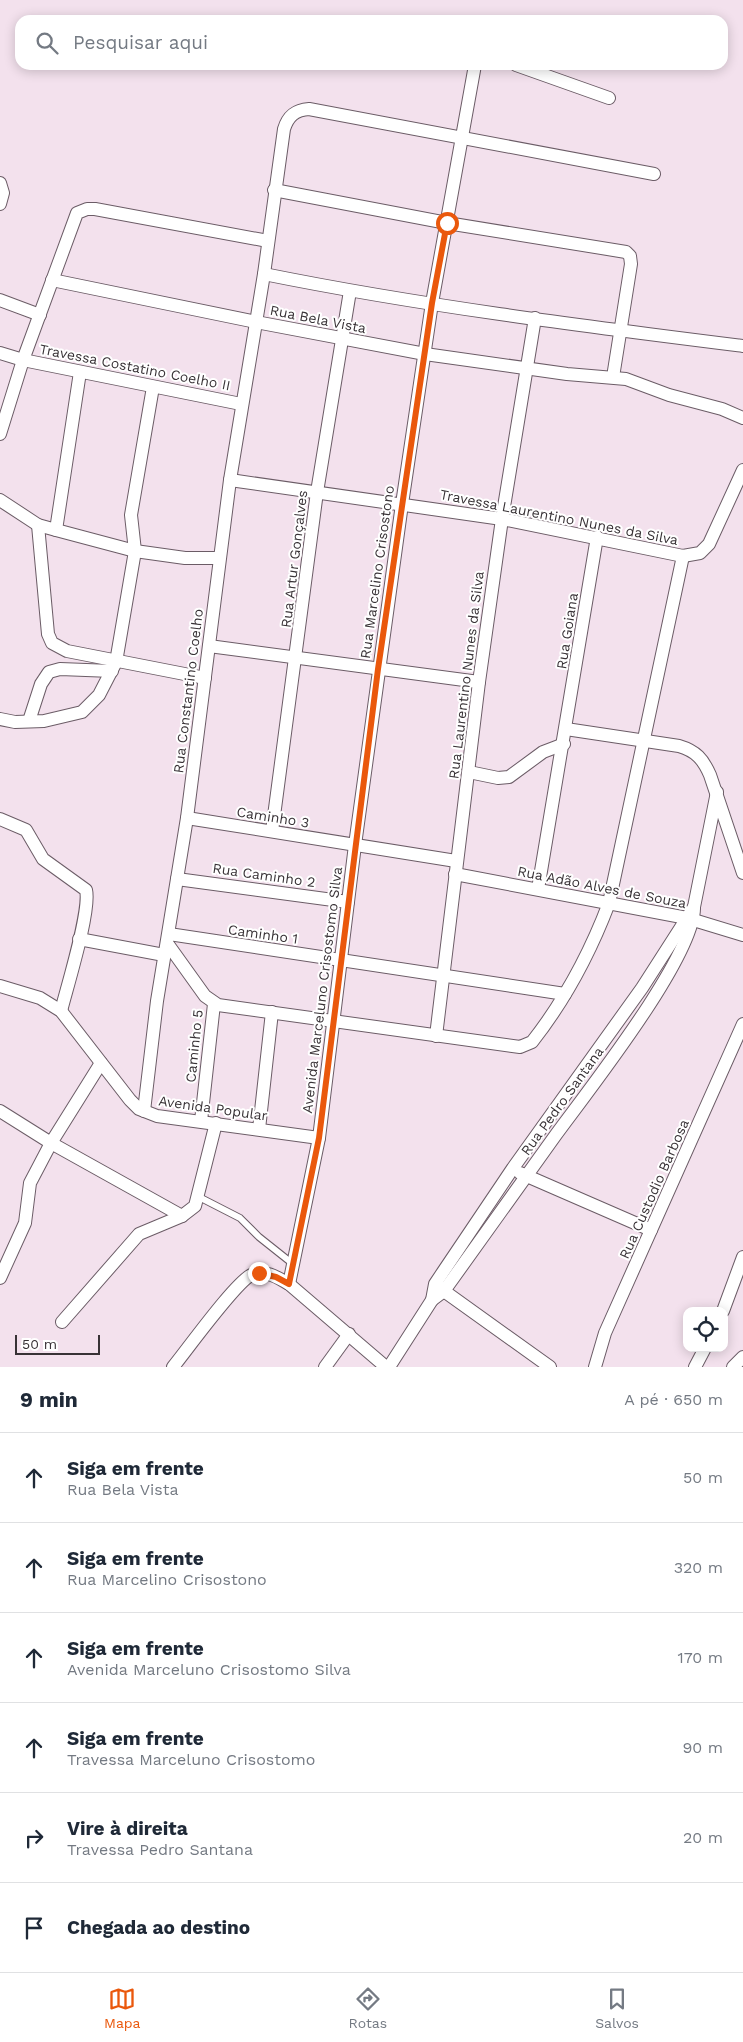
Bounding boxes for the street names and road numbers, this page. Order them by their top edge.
street label: Rua Bela Vista [269,302,367,336]
street label: Travessa Costatino Coelho II [38,341,232,393]
street label: Rua Marcelino Crisostono [357,484,397,660]
street label: Travessa Laurentino Nunes da Silva [439,486,679,548]
street label: Rua Artur Gonçalves [278,489,310,629]
street label: Rua Laurentino Nunes da Silva [445,570,487,780]
street label: Rua Goiana [553,592,581,670]
street label: Rua Constantino Coelho [170,608,206,774]
street label: Caminho 3 [236,803,310,831]
street label: Rua Caminho 2 [212,860,316,890]
street label: Rua Adão Alves de Souza [516,863,688,911]
street label: Avenida Marceluno Crisostomo Silva [299,866,345,1114]
street label: Caminho 1 [227,921,299,947]
street label: Caminho 5 [182,1009,206,1083]
street label: Rua Pedro Santana [517,1044,607,1158]
street label: Avenida Popular [157,1092,269,1124]
street label: Rua Custodio Barbosa [616,1117,692,1261]

